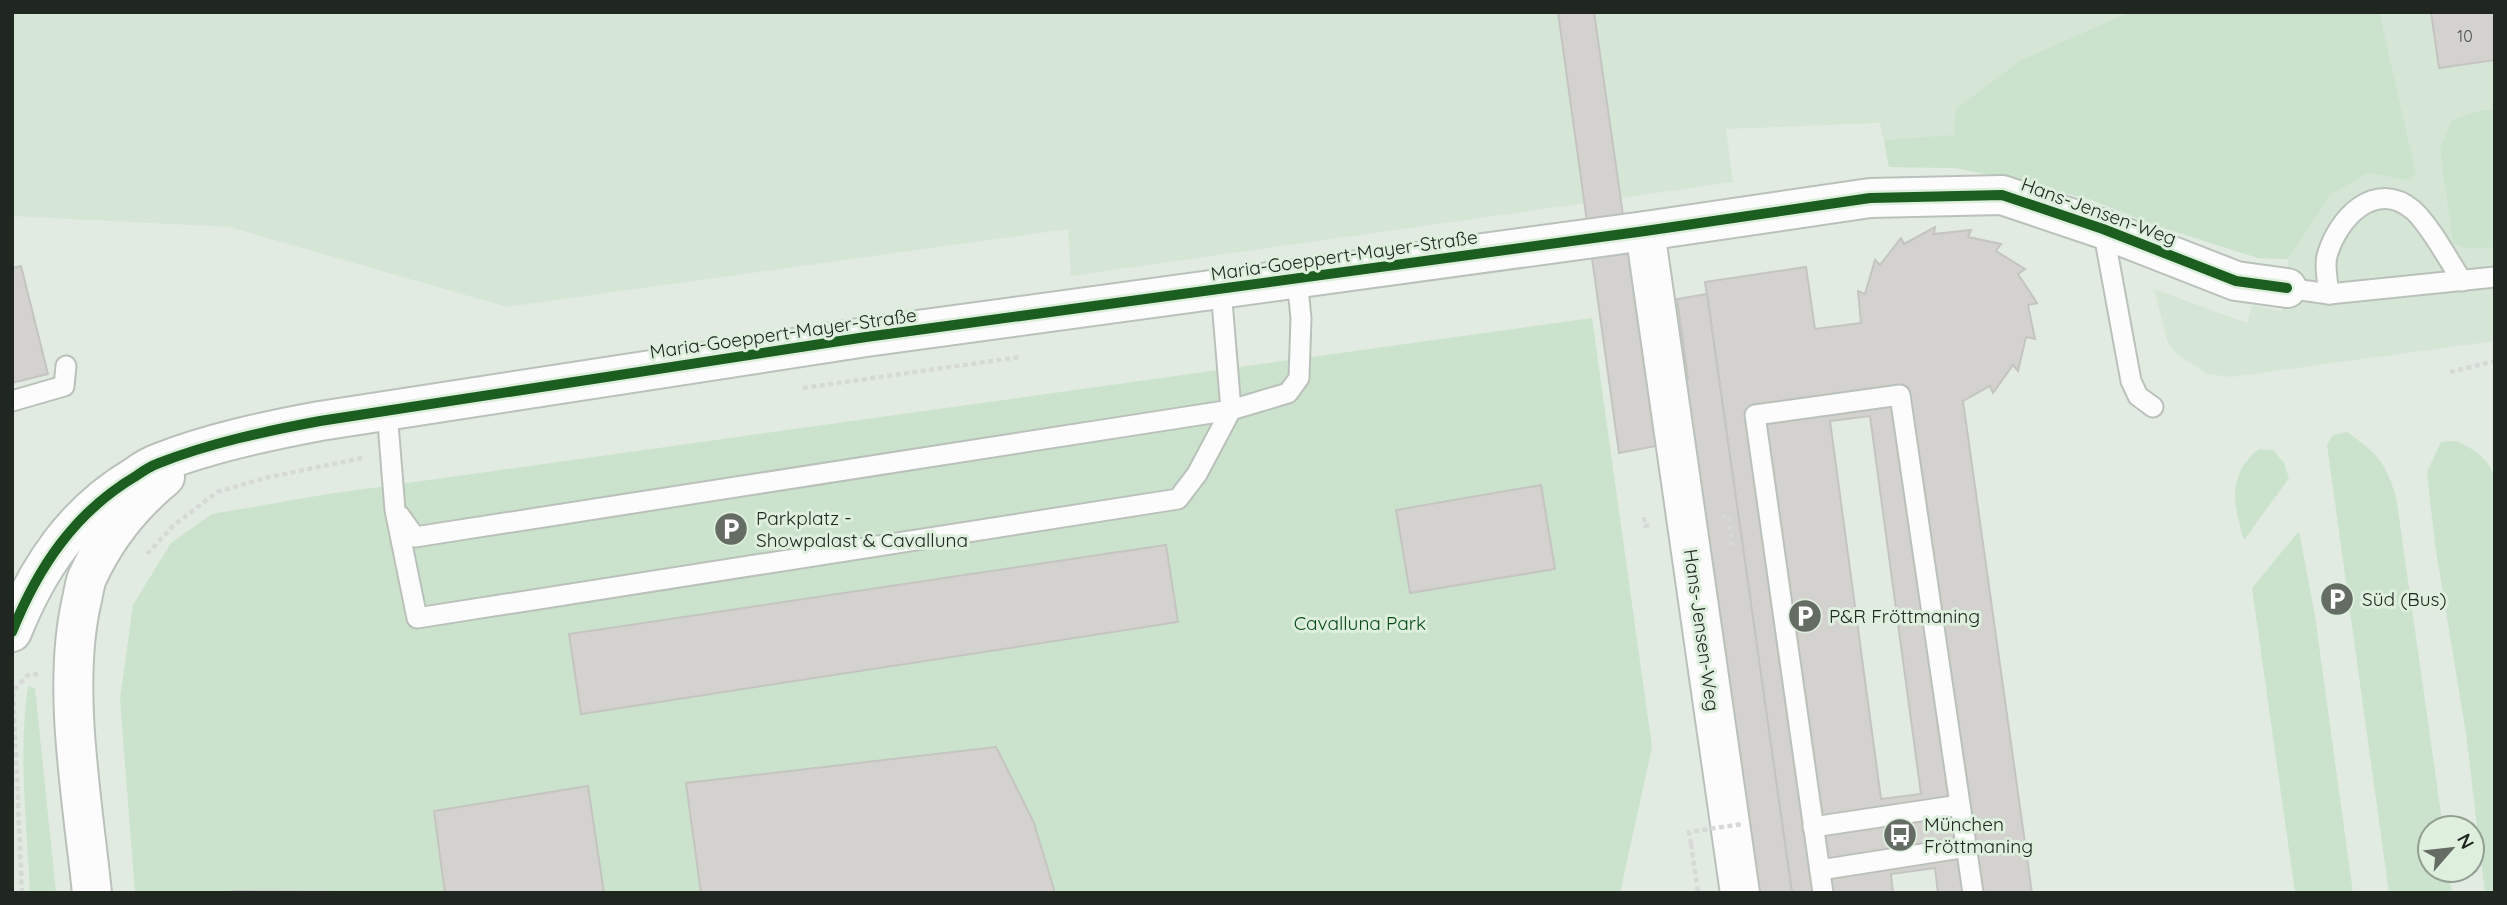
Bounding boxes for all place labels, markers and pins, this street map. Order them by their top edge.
place label: Parkplatz - Showpalast & Cavalluna [756,506,968,552]
parking icon: Parkplatz - Showpalast & Cavalluna [712,510,750,548]
parking icon: Süd (Bus) [2318,580,2356,618]
place label: Süd (Bus) [2362,587,2447,611]
parking icon: P&R Fröttmaning [1786,597,1824,635]
place label: P&R Fröttmaning [1829,604,1980,628]
place label: München Fröttmaning [1924,812,2033,858]
bus stop icon: München Fröttmaning [1881,816,1919,854]

